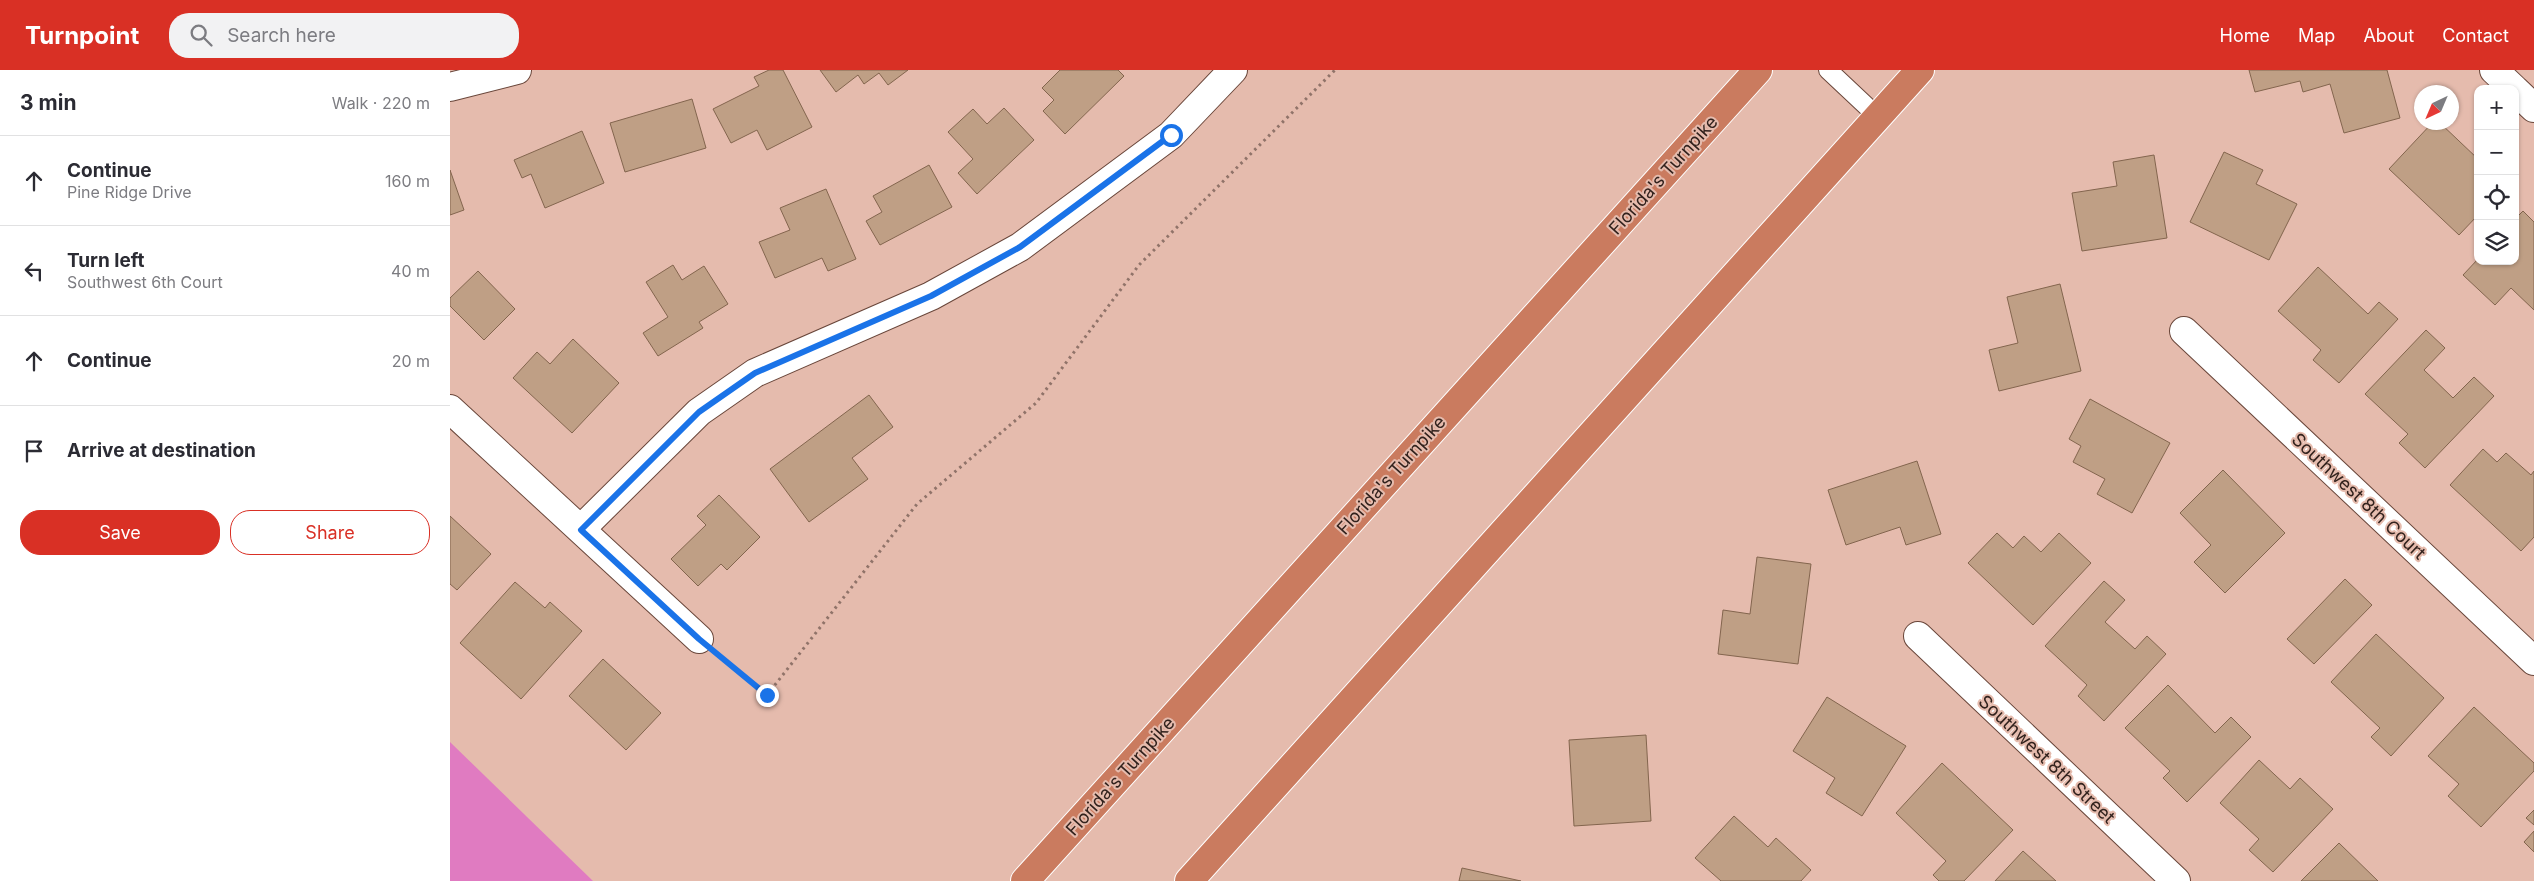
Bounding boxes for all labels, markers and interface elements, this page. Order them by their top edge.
search box [169,13,519,58]
text: Turnpoint [25,21,139,50]
icon: search [187,21,215,49]
text: Search here [227,24,336,47]
text: Home [2220,25,2270,46]
text: Map [2298,25,2335,46]
text: About [2363,25,2414,46]
text: Contact [2442,25,2509,46]
north arrow [2414,85,2459,130]
map controls [2474,85,2519,265]
button: + [2474,85,2519,130]
text: 3 min [20,90,76,115]
text: Walk · 220 m [332,93,430,113]
street label: Florida's Turnpike [1604,111,1722,239]
route start [1160,124,1183,147]
button: − [2474,130,2519,175]
text: Continue [67,159,152,182]
icon: ahead [20,167,48,195]
text: 160 m [385,171,430,191]
button: locate [2474,175,2519,220]
text: Pine Ridge Drive [67,182,192,202]
button: layers [2474,220,2519,265]
text: Turn left [67,249,145,272]
icon: left [20,257,48,285]
text: 40 m [391,261,430,281]
text: Southwest 6th Court [67,272,223,292]
icon: ahead [20,347,48,375]
text: Continue [67,349,152,372]
text: 20 m [392,351,430,371]
street label: Florida's Turnpike [1332,411,1450,539]
street label: Southwest 8th Court [2288,429,2430,563]
icon: arrive [20,437,48,465]
text: Arrive at destination [67,439,256,462]
button: Save [20,510,220,555]
button: Share [230,510,430,555]
route end [756,684,779,707]
street label: Southwest 8th Street [1975,690,2119,828]
street label: Florida's Turnpike [1061,712,1179,840]

